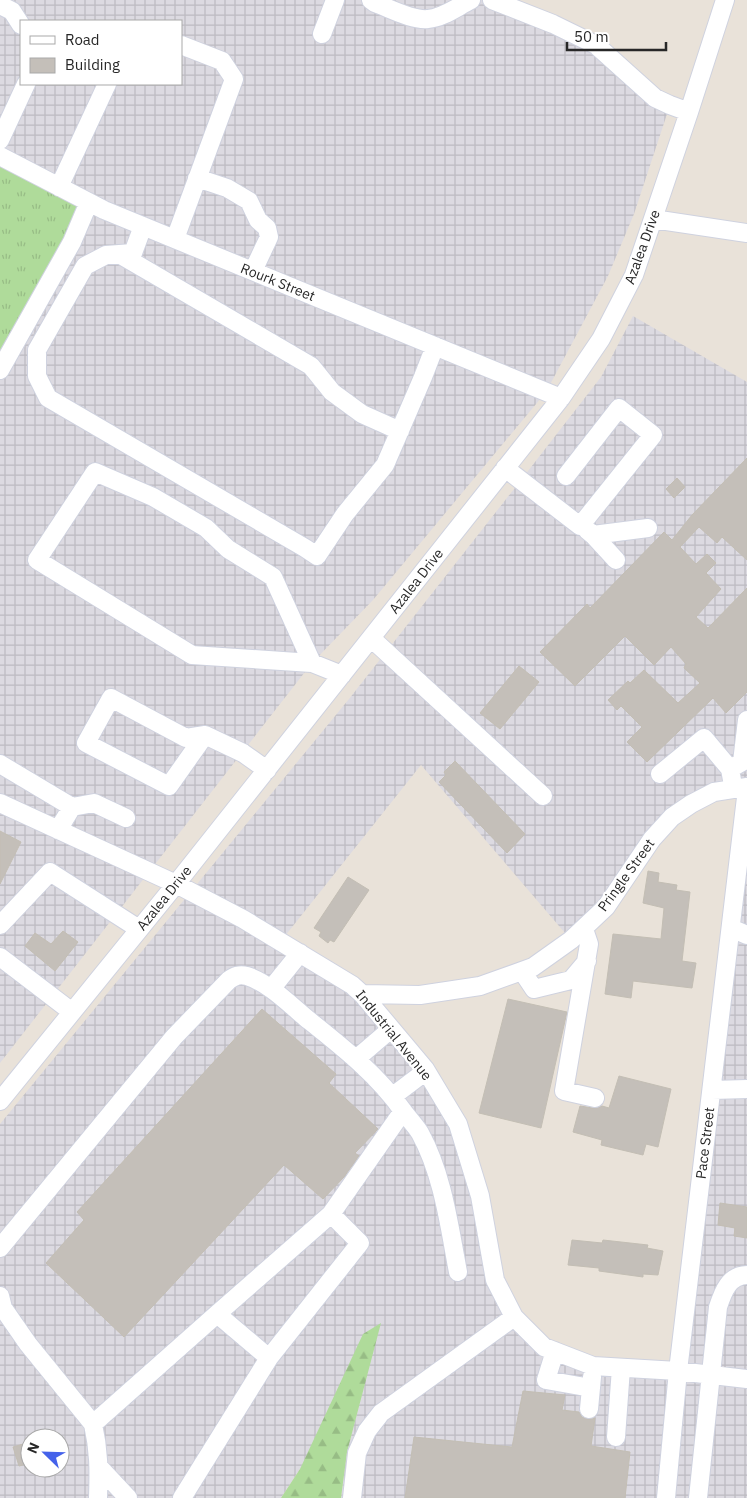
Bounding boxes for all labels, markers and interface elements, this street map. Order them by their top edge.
legend [20,20,182,85]
scale bar [567,20,666,52]
text: 50 m [574,27,609,46]
text: Road [65,30,100,49]
text: Building [65,55,120,74]
street label: Azalea Drive [620,207,664,287]
street label: Rourk Street [238,259,318,305]
street label: Azalea Drive [385,545,447,617]
street label: Pringle Street [594,835,658,915]
street label: Azalea Drive [133,862,196,934]
street label: Industrial Avenue [352,986,436,1084]
street label: Pace Street [692,1106,718,1180]
north arrow [20,1428,70,1478]
text: N [23,1440,43,1456]

